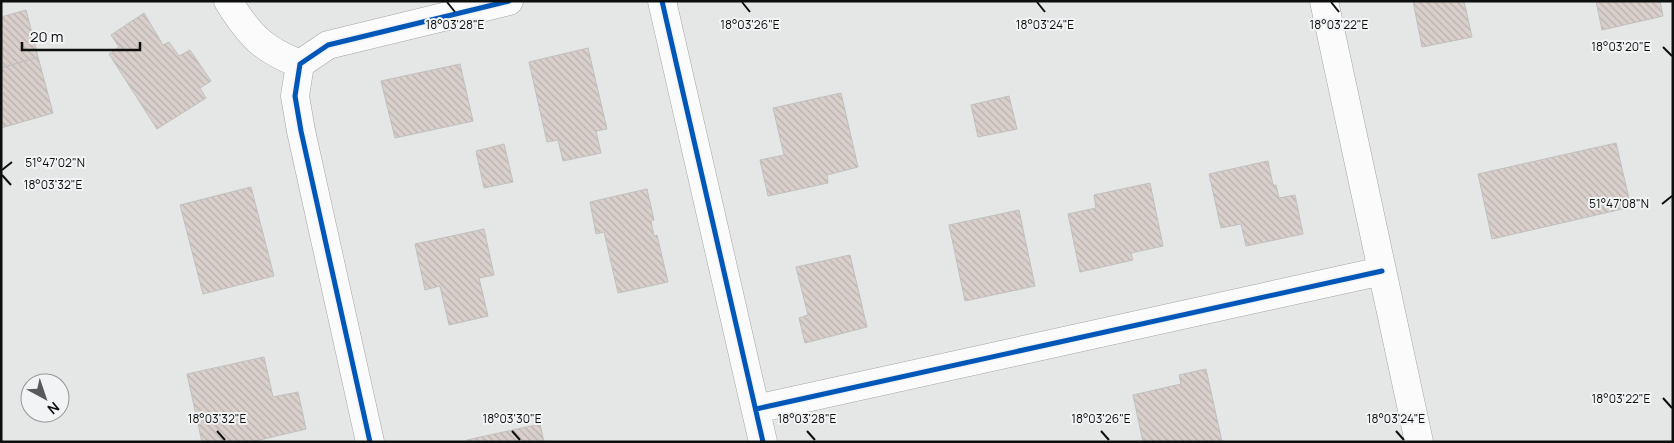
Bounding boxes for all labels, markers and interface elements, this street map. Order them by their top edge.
text: 18°03'28"E [426,16,485,33]
text: 18°03'26"E [720,16,780,33]
text: 18°03'24"E [1016,16,1074,33]
text: 18°03'22"E [1310,16,1369,33]
scale bar [22,20,140,52]
text: 20 m [30,26,63,47]
text: 18°03'20"E [1591,38,1651,55]
text: 51°47'02"N [25,154,85,171]
text: 18°03'32"E [24,176,82,193]
text: 51°47'08"N [1589,195,1649,212]
north arrow [20,373,70,423]
text: 18°03'22"E [1592,390,1651,407]
text: N [44,398,64,419]
text: 18°03'32"E [188,410,246,427]
text: 18°03'30"E [482,410,542,427]
text: 18°03'28"E [778,410,837,427]
text: 18°03'26"E [1071,410,1131,427]
text: 18°03'24"E [1367,410,1425,427]

